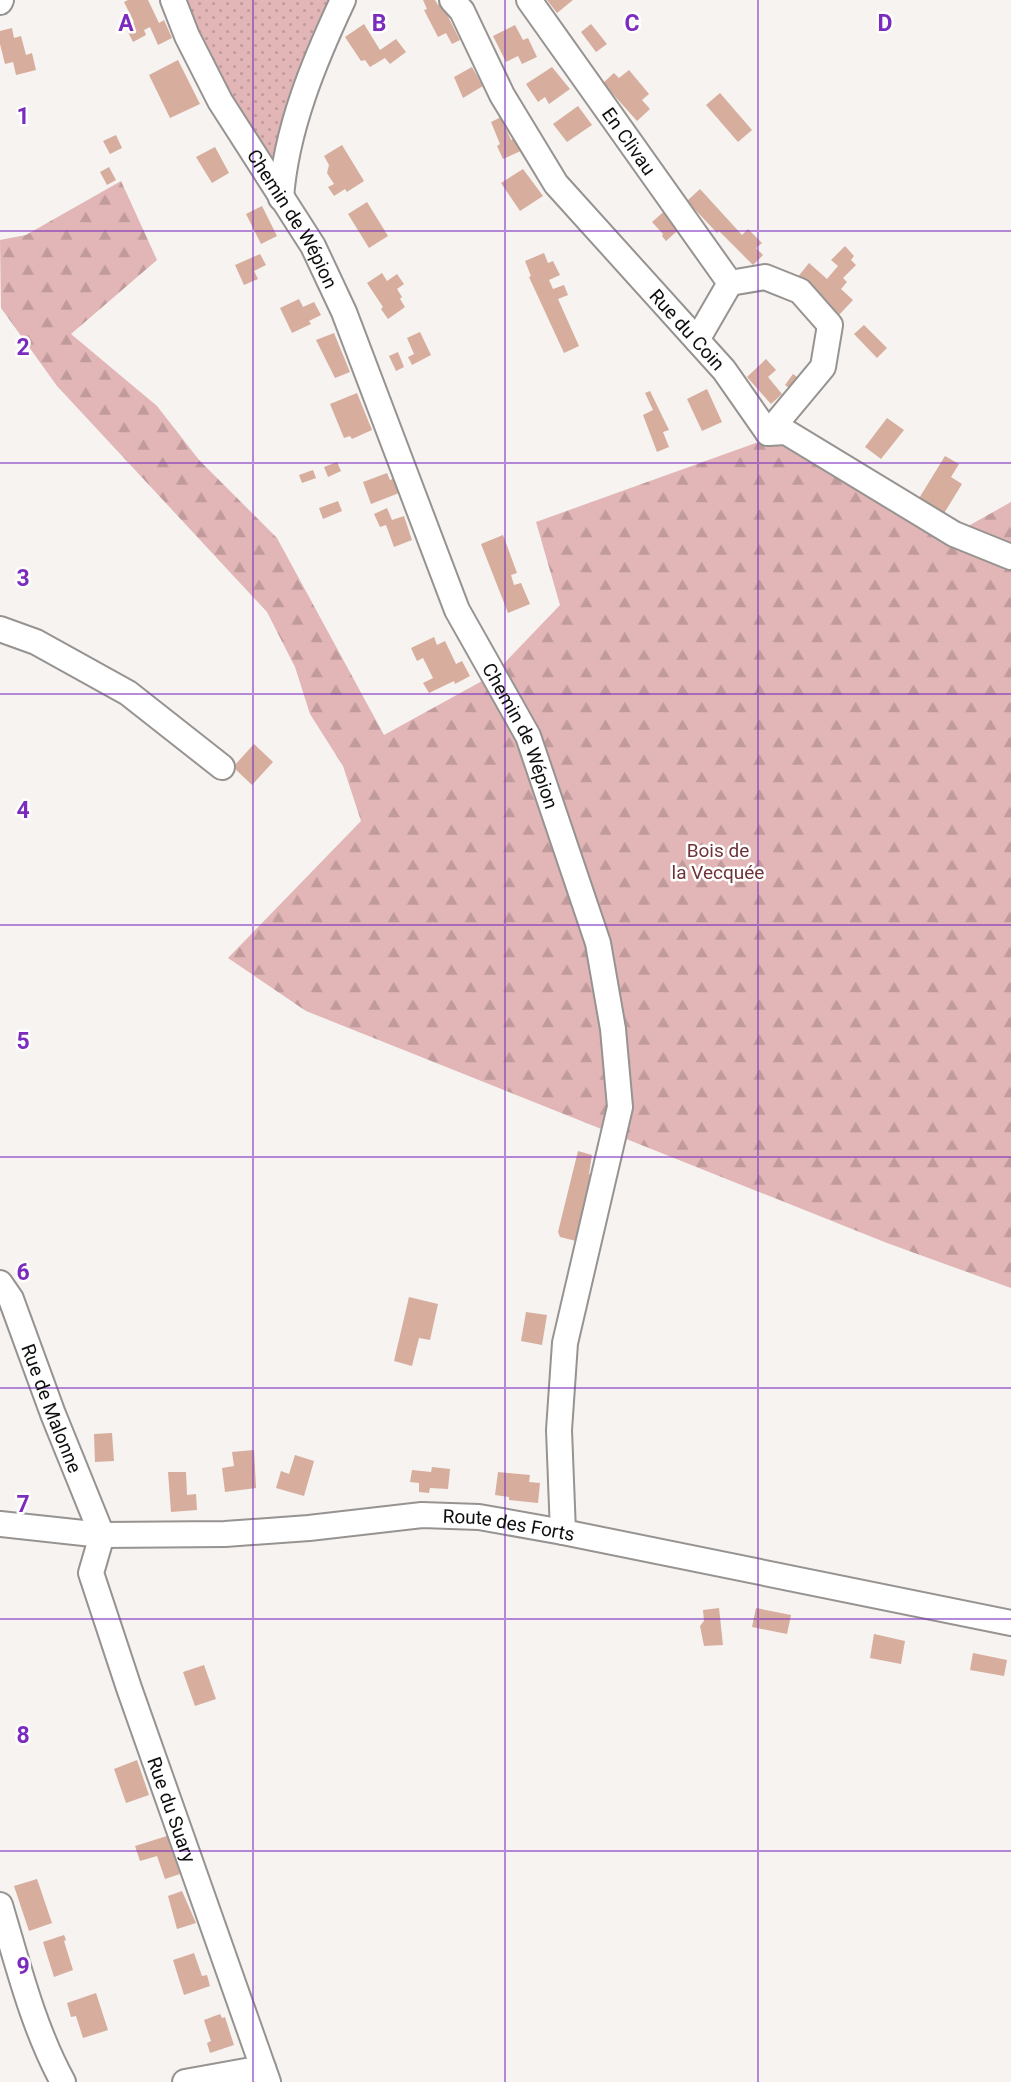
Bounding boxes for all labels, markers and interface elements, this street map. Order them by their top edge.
text: A [118,10,134,37]
text: B [372,10,386,37]
text: C [624,10,640,37]
text: D [878,10,892,37]
text: 1 [16,103,30,130]
street label: En Clivau [597,103,661,180]
street label: Chemin de Wépion [242,145,342,292]
street label: Rue du Coin [645,285,729,375]
text: 2 [16,334,30,361]
text: 3 [16,565,30,592]
street label: Chemin de Wépion [477,659,563,812]
text: 4 [16,797,30,824]
park label: Bois de la Vecquée [672,839,764,884]
text: 5 [16,1028,30,1055]
text: 6 [16,1259,30,1286]
street label: Rue de Malonne [16,1341,87,1476]
text: 7 [16,1491,30,1518]
street label: Route des Forts [442,1505,577,1546]
text: 8 [16,1722,30,1749]
street label: Rue du Suary [142,1754,201,1866]
text: 9 [16,1953,30,1980]

